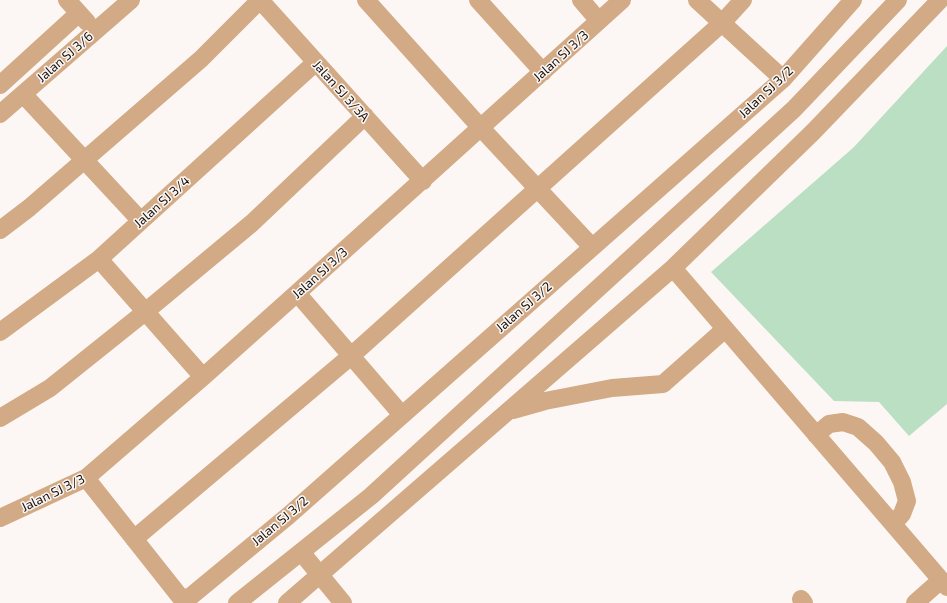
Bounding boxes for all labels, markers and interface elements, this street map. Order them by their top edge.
street label: Jalan SJ 3/3 [530,27,592,85]
street label: Jalan SJ 3/6 [34,28,96,86]
street label: Jalan SJ 3/3A [309,57,373,125]
street label: Jalan SJ 3/2 [735,63,797,121]
street label: Jalan SJ 3/4 [131,173,193,231]
street label: Jalan SJ 3/3 [289,244,351,302]
street label: Jalan SJ 3/2 [493,279,555,335]
street label: Jalan SJ 3/3 [19,471,87,515]
street label: Jalan SJ 3/2 [249,493,311,549]

